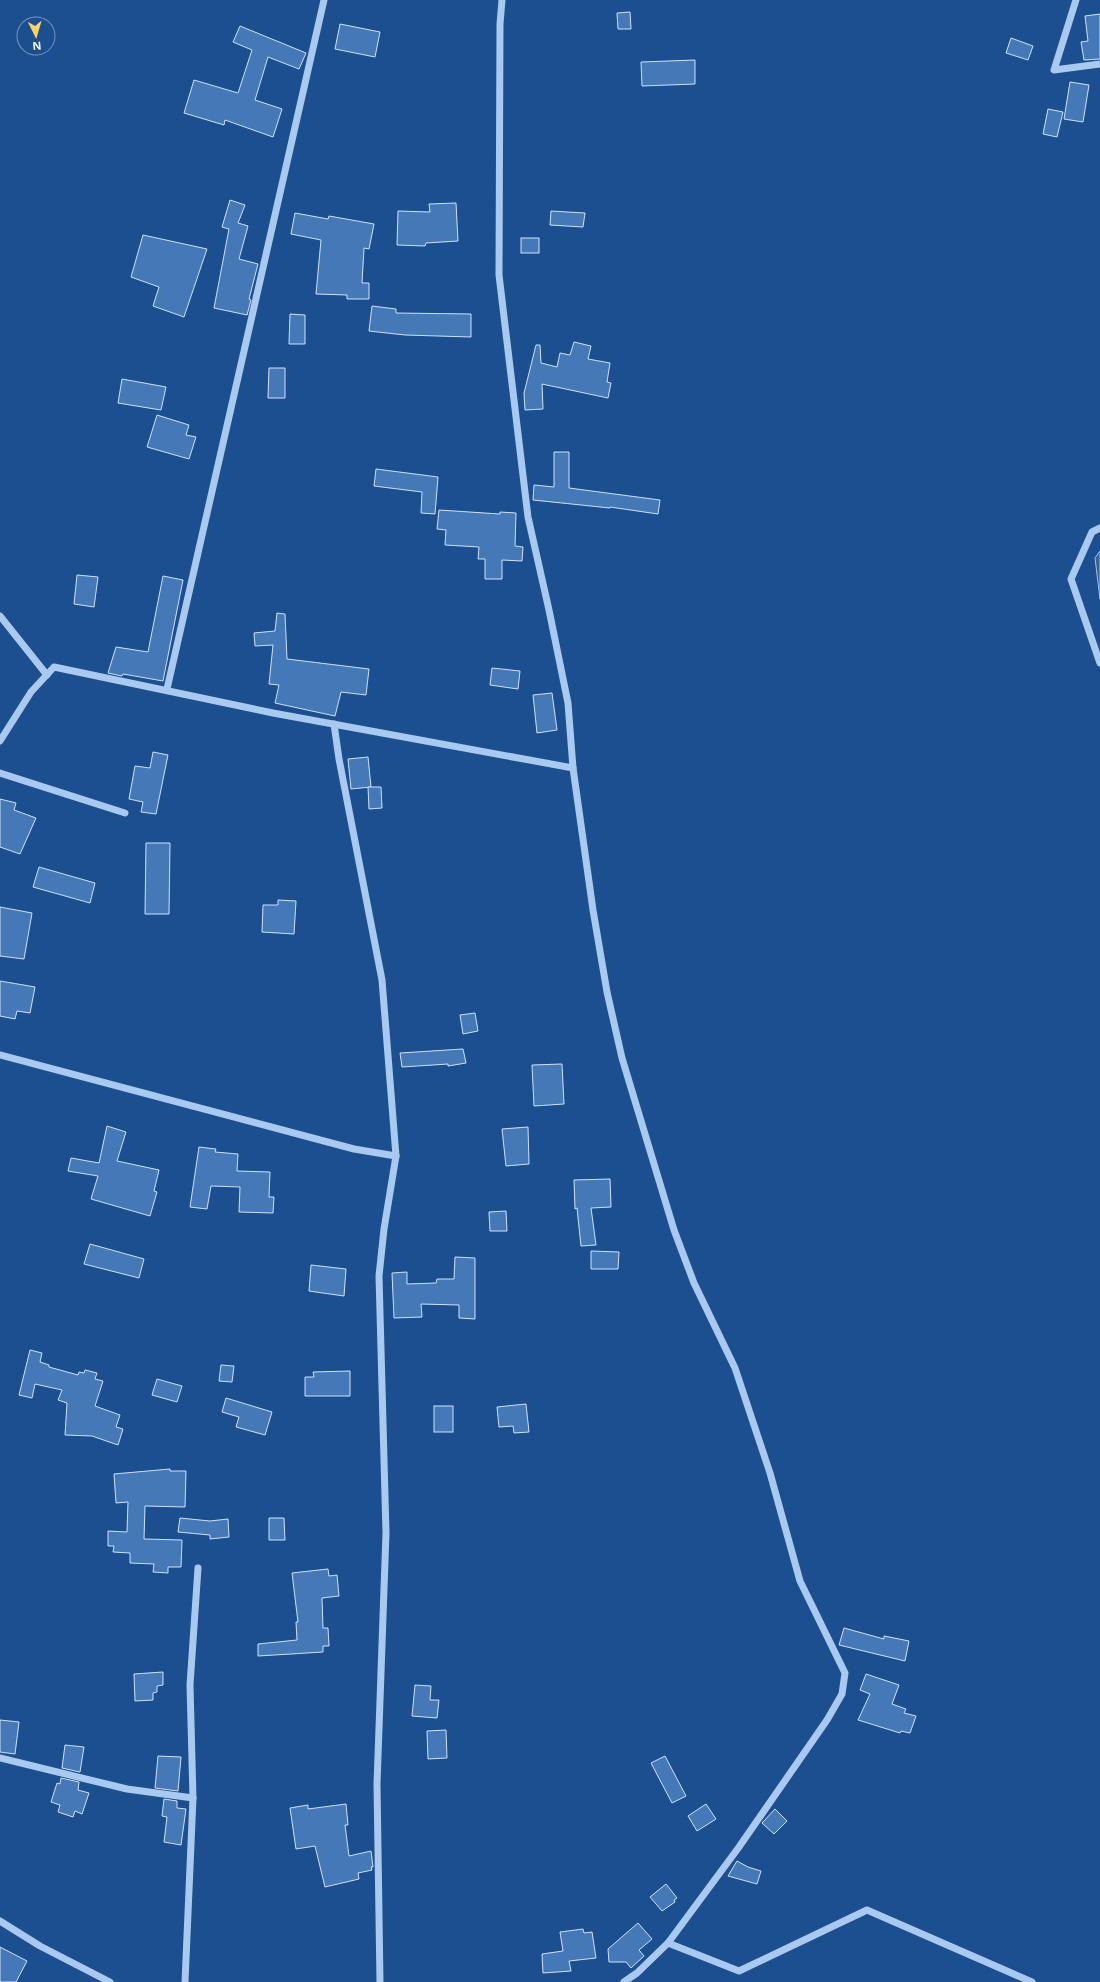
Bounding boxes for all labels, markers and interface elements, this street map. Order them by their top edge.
north arrow [16,16,56,56]
text: N [32,39,42,54]

